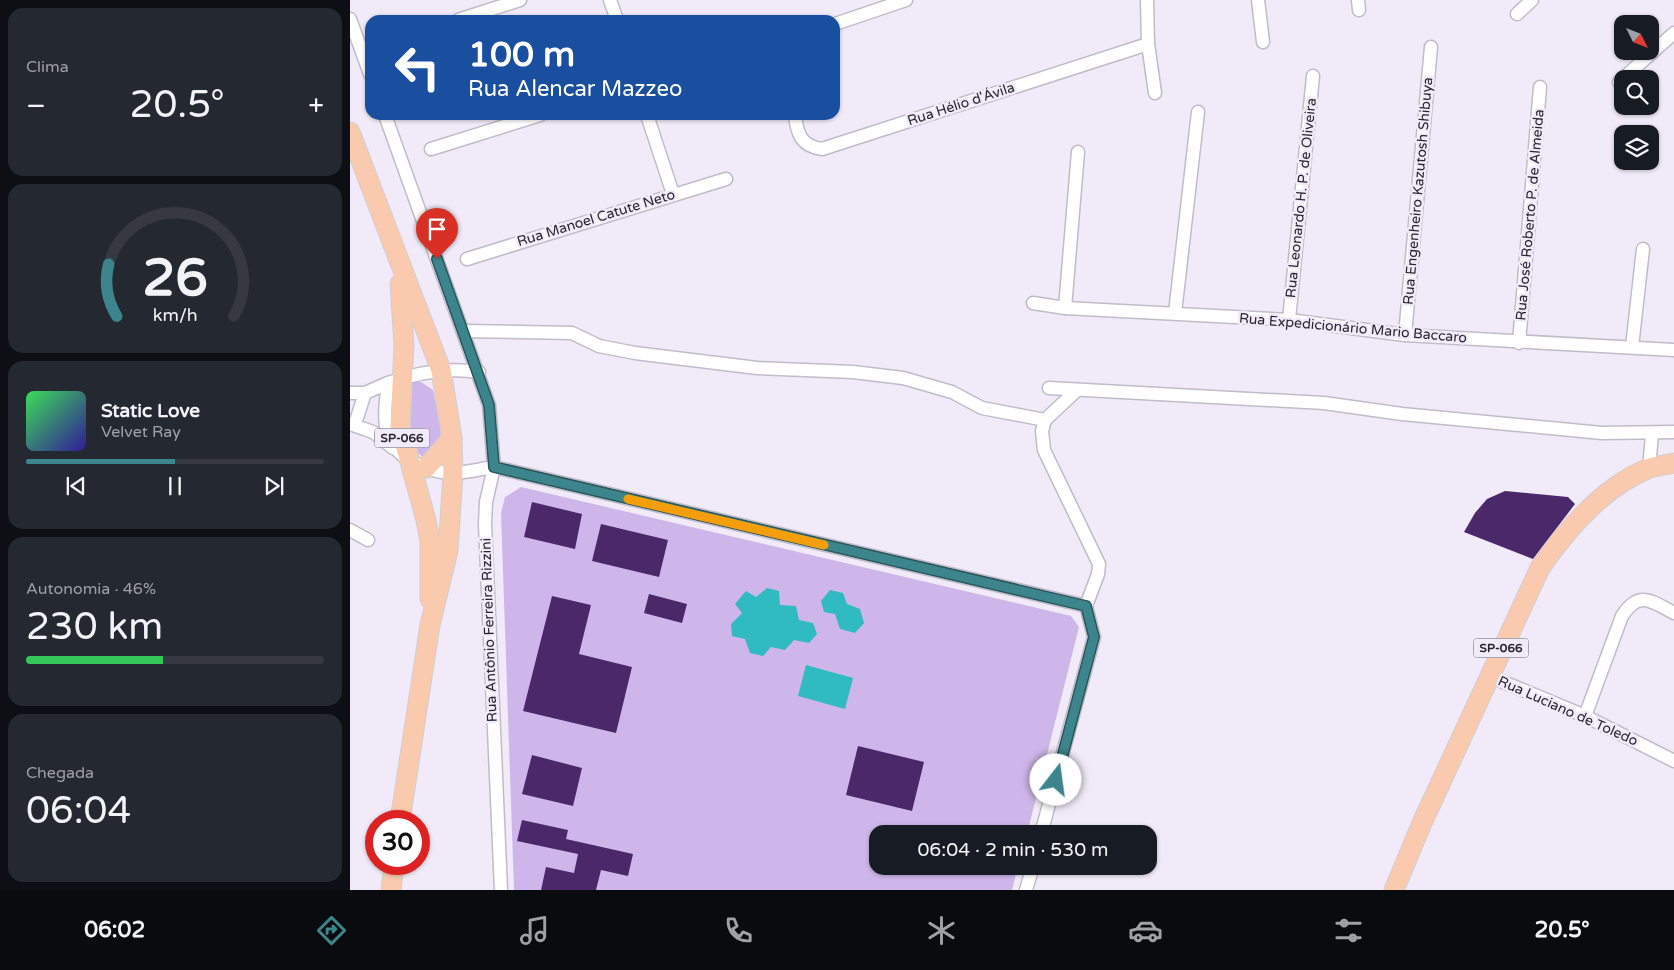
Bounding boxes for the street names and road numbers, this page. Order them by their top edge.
street label: Rua Engenheiro Kazutosh Shibuya [1400,76,1436,306]
street label: Rua Hélio d'Ávila [905,79,1017,129]
street label: Rua Leonardo H. P. de Oliveira [1282,97,1320,299]
street label: Rua José Roberto P. de Almeida [1512,109,1548,321]
street label: Rua Manoel Catute Neto [515,186,677,250]
street label: Rua Expedicionário Mario Baccaro [1238,310,1468,346]
road number: SP-066 [374,428,430,448]
street label: Rua Antônio Ferreira Rizzini [477,538,501,722]
road number: SP-066 [1474,638,1528,658]
street label: Rua Luciano de Toledo [1495,672,1641,750]

